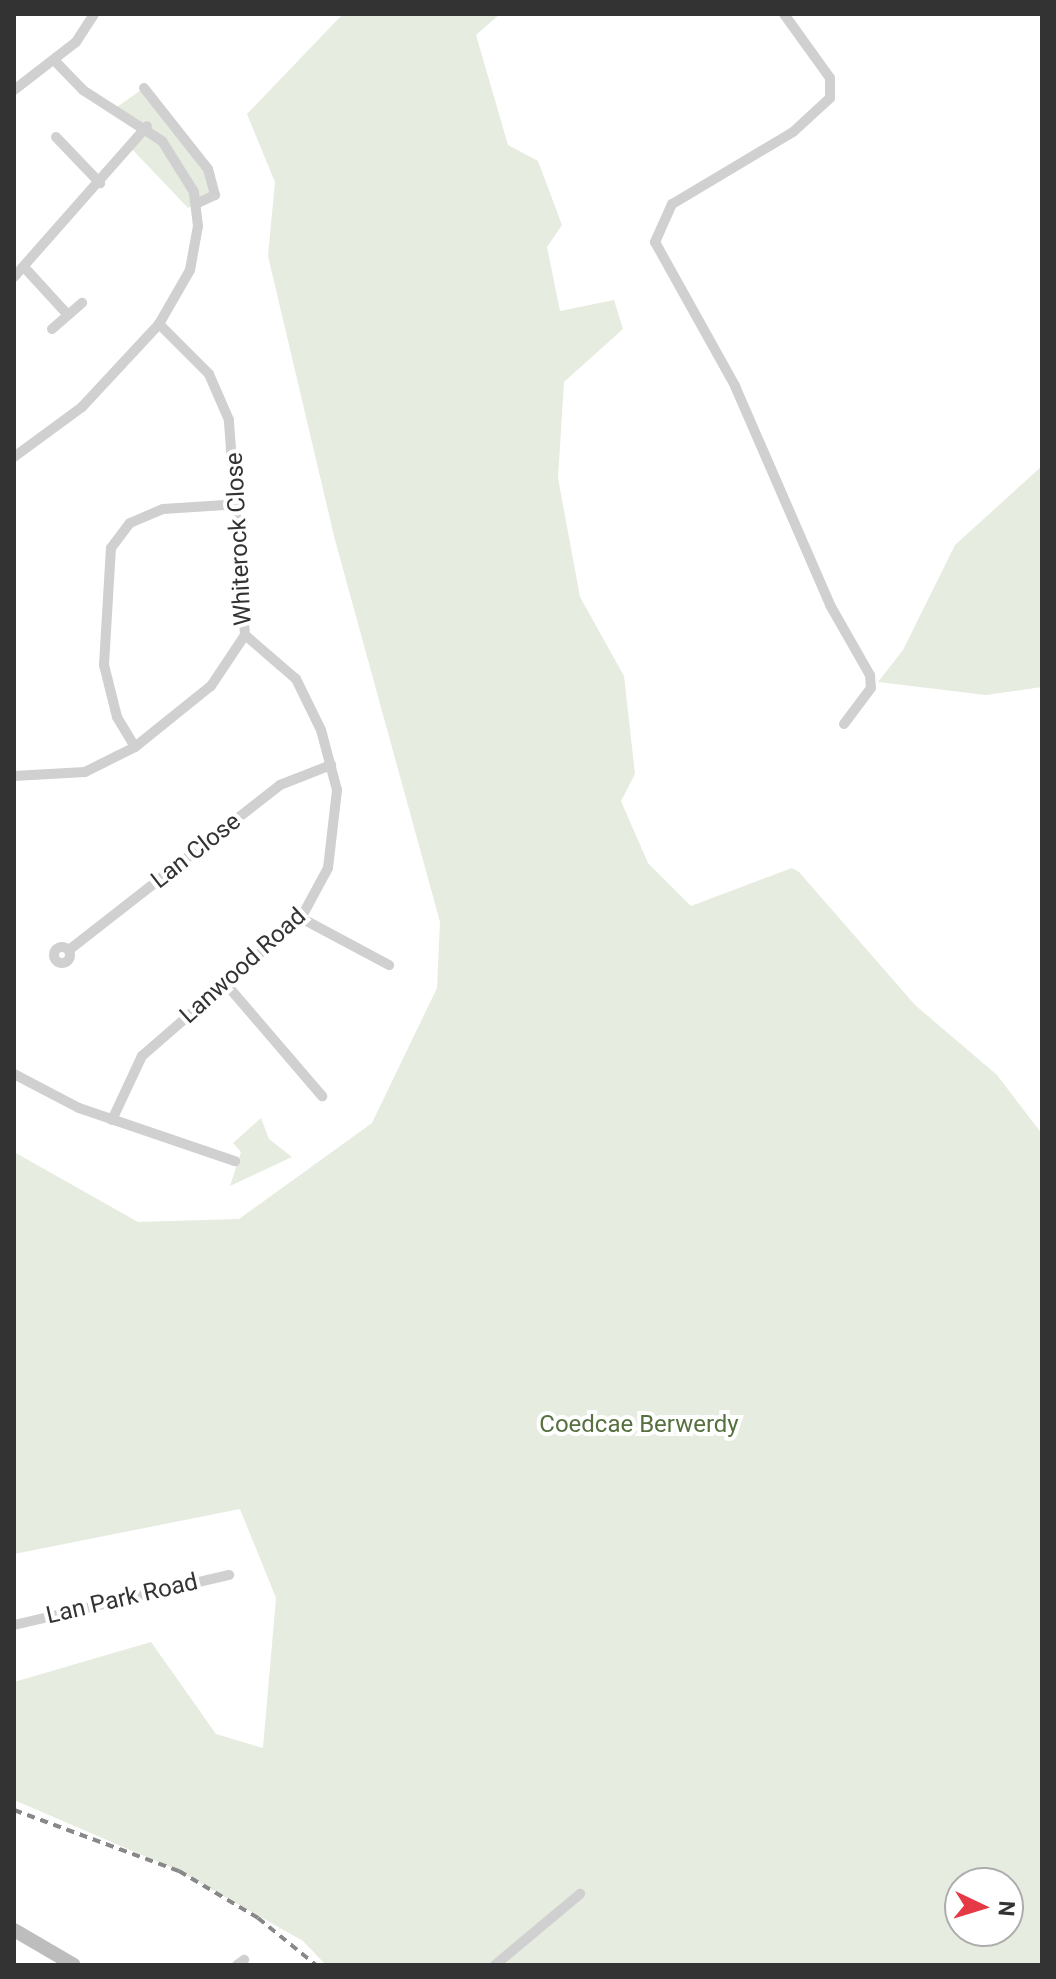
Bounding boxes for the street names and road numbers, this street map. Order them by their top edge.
street label: Whiterock Close [220,452,258,626]
street label: Lan Close [146,807,246,895]
street label: Lanwood Road [174,902,312,1030]
street label: Lan Park Road [43,1568,201,1630]

